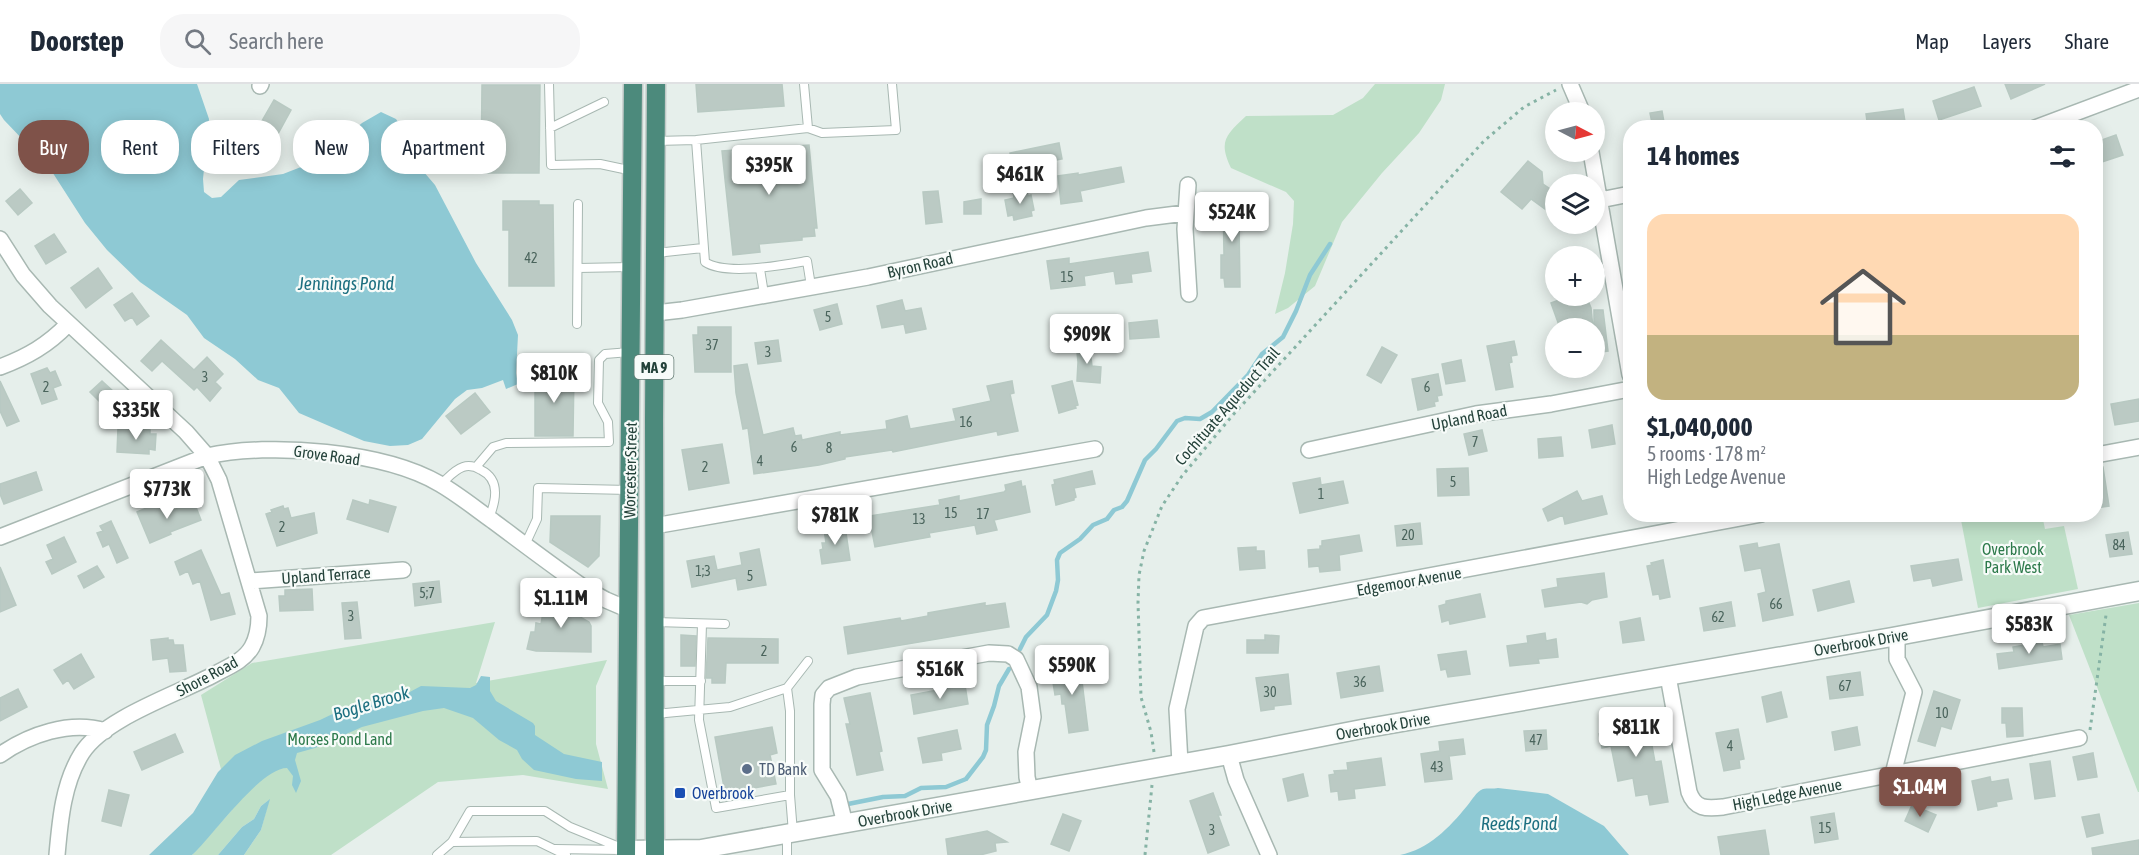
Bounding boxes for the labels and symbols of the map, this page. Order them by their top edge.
north arrow [1545,102,1605,162]
pin: $395K [727,145,811,196]
pin: $461K [978,154,1062,205]
pin: $524K [1190,192,1274,243]
street label: Byron Road [885,249,955,282]
house number: 42 [524,250,538,266]
house number: 15 [1060,269,1074,285]
water label: Jennings Pond [297,273,394,294]
house number: 5 [825,309,831,325]
pin: $909K [1045,314,1129,365]
house number: 37 [705,337,719,353]
street label: Cochituate Aqueduct Trail [1171,343,1284,469]
house number: 3 [765,344,771,360]
pin: $810K [512,353,596,404]
road number: MA 9 [634,355,674,379]
house number: 3 [202,369,208,385]
house number: 2 [43,379,49,395]
house number: 6 [1424,379,1431,395]
pin: $335K [94,390,178,441]
street label: Upland Road [1430,401,1509,434]
house number: 16 [959,414,973,430]
street label: Worcester Street [620,421,640,518]
house number: 7 [1472,434,1478,450]
house number: 6 [791,439,798,455]
house number: 8 [826,440,833,456]
street label: Grove Road [293,441,361,469]
house number: 4 [757,453,764,469]
house number: 2 [702,459,708,475]
pin: $773K [125,469,209,520]
house number: 5 [1450,474,1456,490]
house number: 1 [1318,486,1324,502]
pin: $781K [793,495,877,546]
house number: 15 [944,505,958,521]
house number: 17 [976,506,990,522]
house number: 13 [912,511,926,527]
house number: 2 [279,519,285,535]
house number: 20 [1401,527,1415,543]
house number: 84 [2112,537,2126,553]
park label: Overbrook Park West [1982,540,2044,576]
street label: Upland Terrace [281,563,371,588]
house number: 1;3 [695,563,711,579]
street label: Edgemoor Avenue [1355,563,1463,600]
house number: 5 [747,568,753,584]
pin: $1.11M [512,578,610,629]
house number: 5;7 [419,585,435,601]
house number: 66 [1769,596,1783,612]
pin: $583K [1987,604,2071,655]
house number: 3 [348,608,354,624]
house number: 62 [1711,609,1725,625]
street label: Overbrook Drive [1812,625,1910,659]
house number: 2 [761,643,767,659]
pin: $590K [1030,645,1114,696]
pin: $516K [898,649,982,700]
street label: Shore Road [173,652,241,700]
house number: 36 [1353,674,1367,690]
house number: 67 [1838,678,1852,694]
water label: Bogle Brook [330,681,413,725]
house number: 30 [1263,684,1277,700]
house number: 10 [1935,705,1949,721]
pin: $811K [1594,707,1678,758]
street label: Overbrook Drive [1334,709,1432,743]
park label: Morses Pond Land [287,730,393,748]
house number: 47 [1529,732,1543,748]
house number: 4 [1727,738,1734,754]
house number: 43 [1430,759,1444,775]
place label: TD Bank [759,760,807,778]
marker: TD Bank [740,762,754,776]
pin: $1.04M [1871,767,1969,818]
street label: High Ledge Avenue [1731,775,1843,814]
place label: Overbrook [692,784,754,802]
marker: Overbrook [673,786,687,800]
street label: Overbrook Drive [856,796,954,830]
water label: Reeds Pond [1481,813,1558,834]
house number: 15 [1818,820,1832,836]
house number: 3 [1209,822,1215,838]

